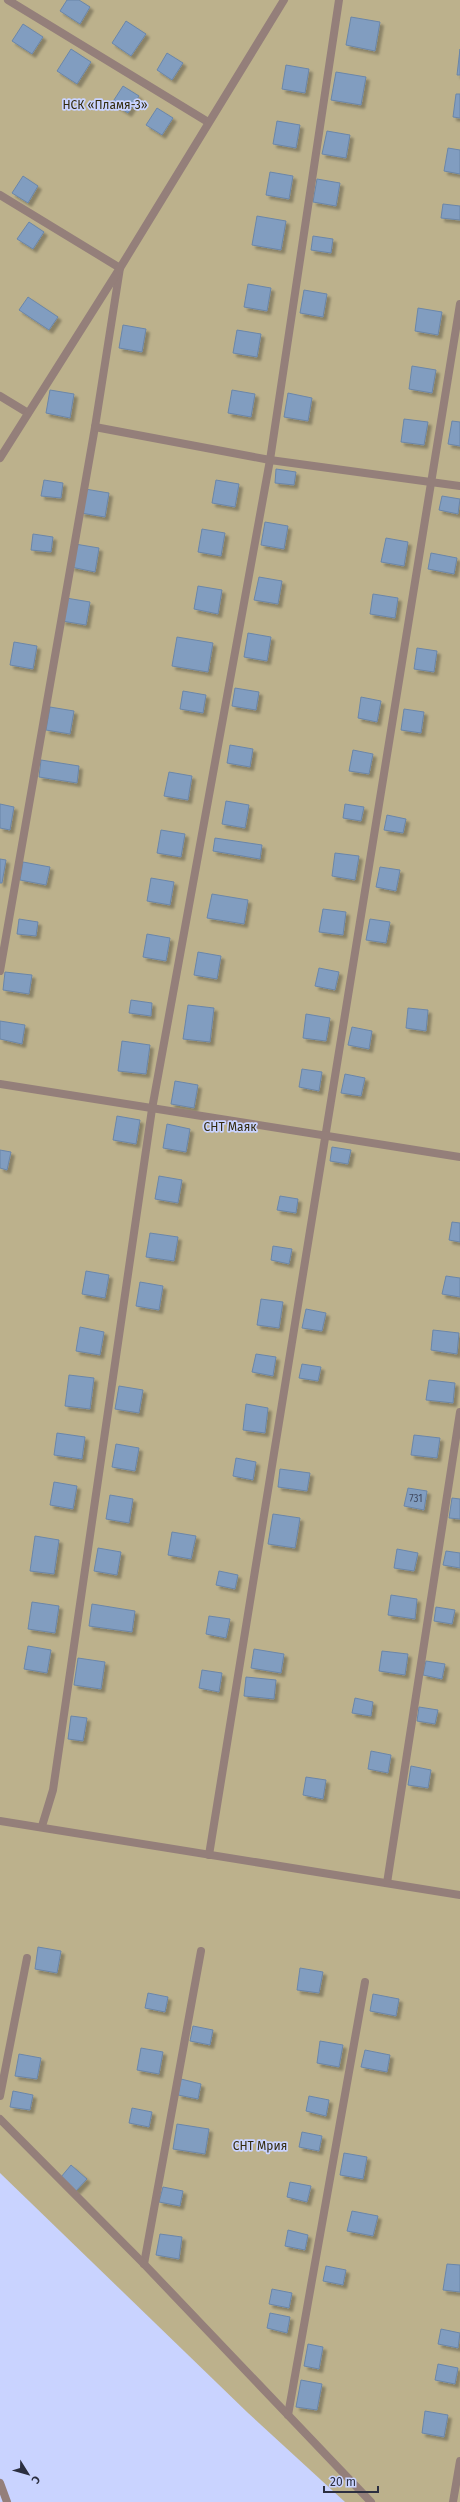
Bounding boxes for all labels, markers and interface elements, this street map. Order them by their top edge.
park label: НСК «Пламя-3» [62,98,148,112]
park label: СНТ Маяк [204,1120,257,1134]
house number: 731 [409,1493,423,1505]
park label: СНТ Мрия [233,2139,287,2153]
north arrow [8,2454,48,2494]
scale bar [324,2468,378,2494]
text: С [28,2473,43,2487]
text: 20 m [330,2475,356,2489]

